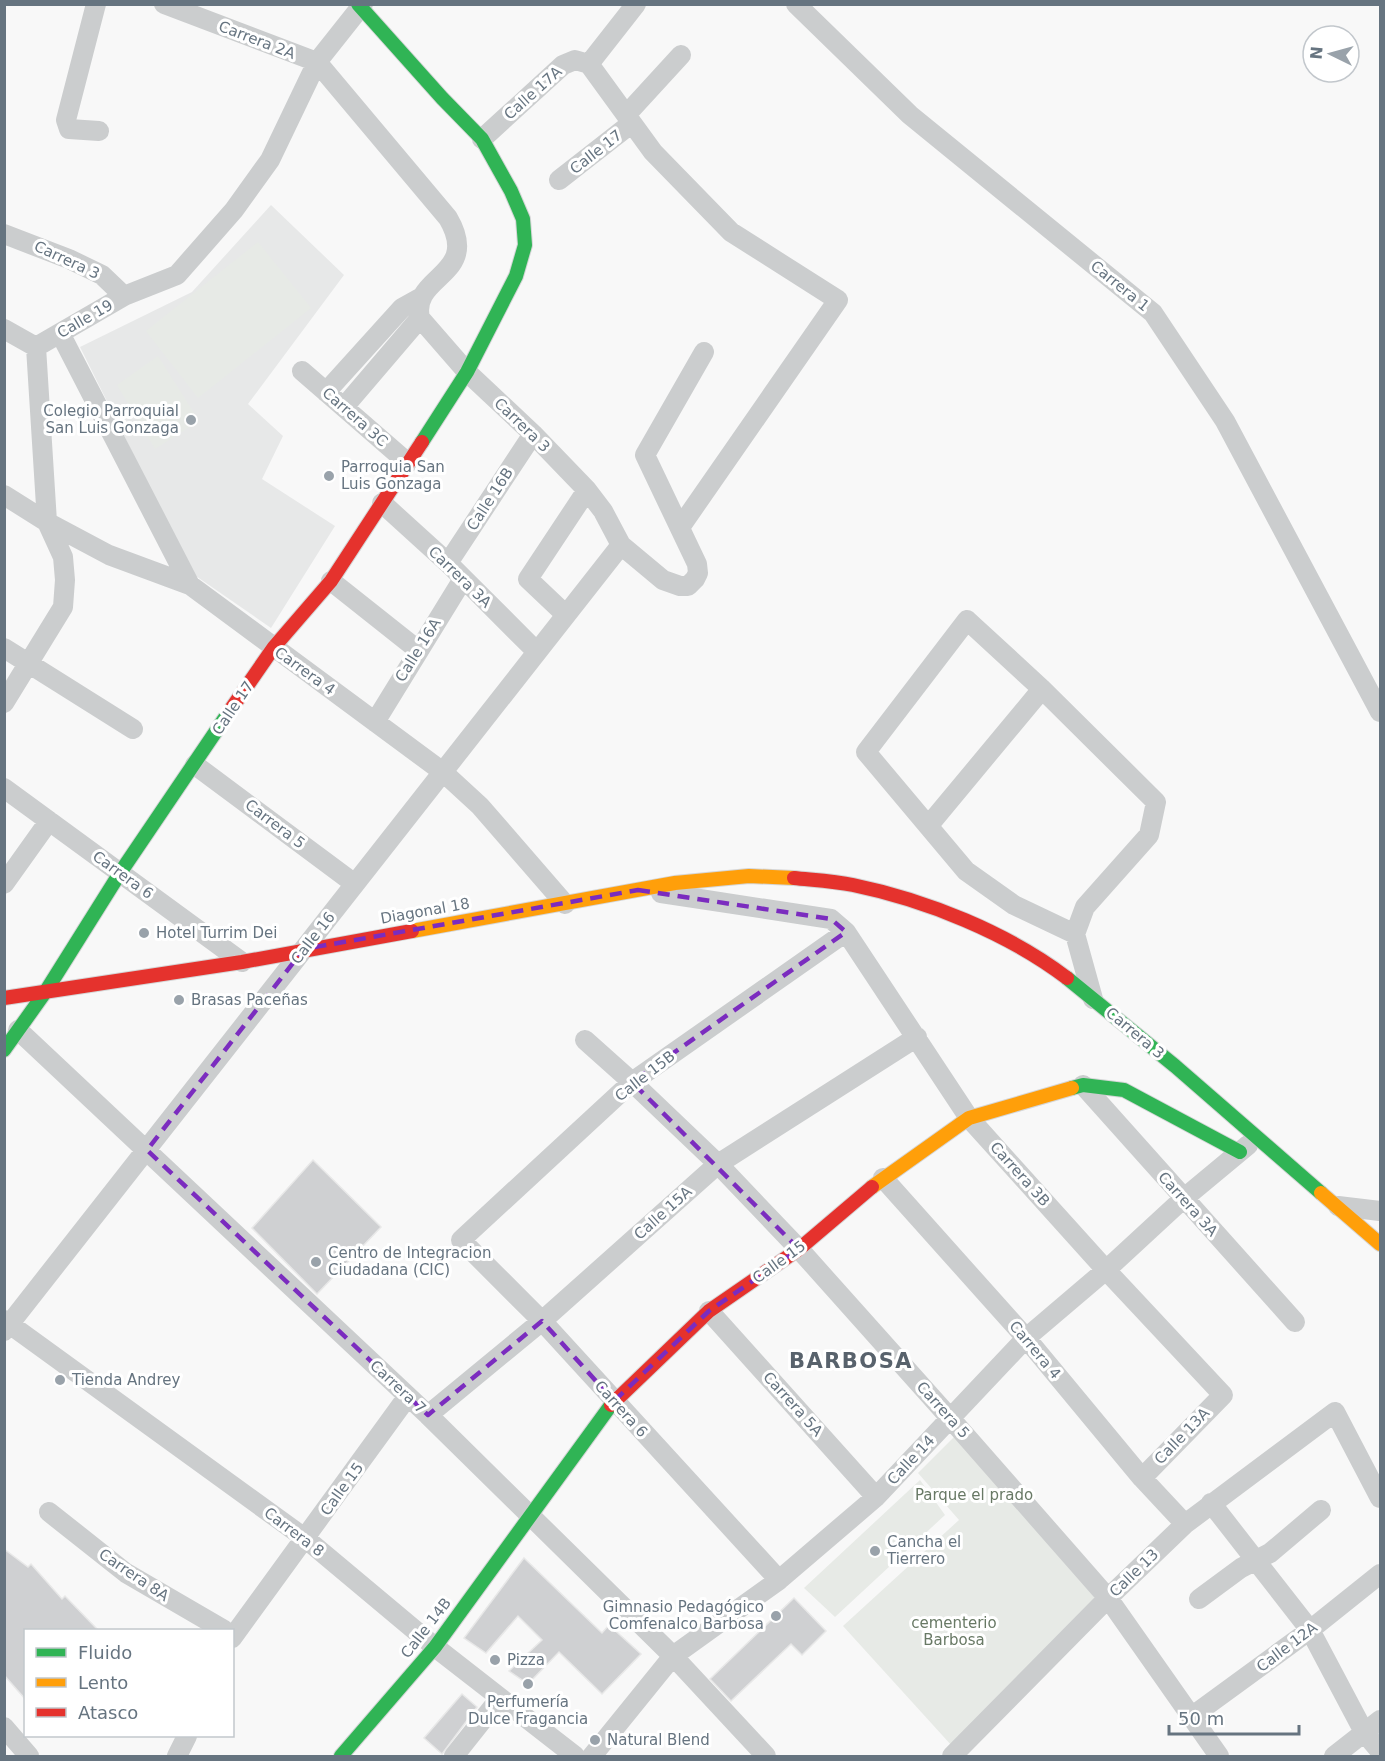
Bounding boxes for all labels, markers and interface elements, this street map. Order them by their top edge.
street label: Carrera 2A [216,17,299,63]
north arrow [1301,24,1361,84]
text: N [1307,45,1327,60]
street label: Calle 17A [500,62,566,124]
street label: Calle 17 [566,126,626,178]
street label: Carrera 3 [31,237,103,283]
street label: Carrera 1 [1087,257,1153,315]
street label: Calle 19 [54,296,116,342]
street label: Carrera 3C [319,384,391,450]
street label: Carrera 3 [490,394,554,456]
place label: Colegio Parroquial San Luis Gonzaga [43,402,179,437]
marker: Colegio Parroquial San Luis Gonzaga [184,413,198,427]
place label: Parroquia San Luis Gonzaga [341,458,445,493]
street label: Calle 16B [463,464,517,534]
marker: Parroquia San Luis Gonzaga [322,469,336,483]
street label: Carrera 3A [425,543,496,612]
street label: Calle 16A [391,614,445,685]
street label: Carrera 4 [271,643,339,699]
street label: Calle 17 [208,678,258,738]
street label: Carrera 5 [242,796,308,852]
street label: Carrera 6 [89,847,157,903]
street label: Diagonal 18 [379,894,471,928]
street label: Calle 16 [287,908,339,968]
place label: Hotel Turrim Dei [156,924,277,942]
marker: Hotel Turrim Dei [137,926,151,940]
place label: Brasas Paceñas [191,991,308,1009]
marker: Brasas Paceñas [172,993,186,1007]
street label: Carrera 3 [1102,1004,1168,1062]
street label: Calle 15B [611,1047,679,1105]
street label: Carrera 3B [986,1138,1054,1210]
street label: Carrera 3A [1154,1168,1222,1241]
street label: Calle 15A [630,1182,696,1244]
street label: Calle 15 [749,1237,809,1287]
place label: Centro de Integracion Ciudadana (CIC) [328,1244,491,1279]
marker: Centro de Integracion Ciudadana (CIC) [309,1255,323,1269]
street label: Carrera 4 [1006,1317,1064,1383]
district label: BARBOSA [789,1349,913,1373]
street label: Carrera 7 [366,1356,430,1418]
street label: Carrera 5A [759,1368,827,1441]
place label: Tienda Andrey [71,1371,180,1389]
marker: Tienda Andrey [53,1373,67,1387]
street label: Carrera 6 [591,1377,651,1441]
street label: Carrera 5 [913,1378,973,1442]
street label: Calle 13A [1151,1404,1214,1468]
street label: Calle 14 [884,1432,938,1488]
street label: Calle 15 [317,1459,367,1519]
park label: Parque el prado [915,1486,1033,1504]
street label: Carrera 8 [261,1504,327,1560]
place label: Cancha el Tierrero [886,1533,961,1568]
marker: Cancha el Tierrero [868,1544,882,1558]
street label: Carrera 8A [96,1545,173,1605]
street label: Calle 13 [1106,1545,1162,1601]
street label: Calle 14B [397,1594,455,1662]
place label: Gimnasio Pedagógico Comfenalco Barbosa [603,1598,764,1633]
marker: Gimnasio Pedagógico Comfenalco Barbosa [769,1609,783,1623]
park label: cementerio Barbosa [911,1614,997,1649]
street label: Calle 12A [1253,1618,1321,1676]
legend [24,1629,234,1737]
text: Fluido [78,1642,132,1663]
place label: Pizza [507,1651,545,1669]
marker: Pizza [488,1653,502,1667]
text: Lento [78,1672,128,1693]
marker: Perfumería Dulce Fragancia [521,1677,535,1691]
place label: Perfumería Dulce Fragancia [468,1693,588,1728]
scale bar [1169,1698,1300,1736]
text: Atasco [78,1702,138,1723]
text: 50 m [1178,1708,1224,1729]
place label: Natural Blend [607,1731,710,1749]
marker: Natural Blend [588,1733,602,1747]

